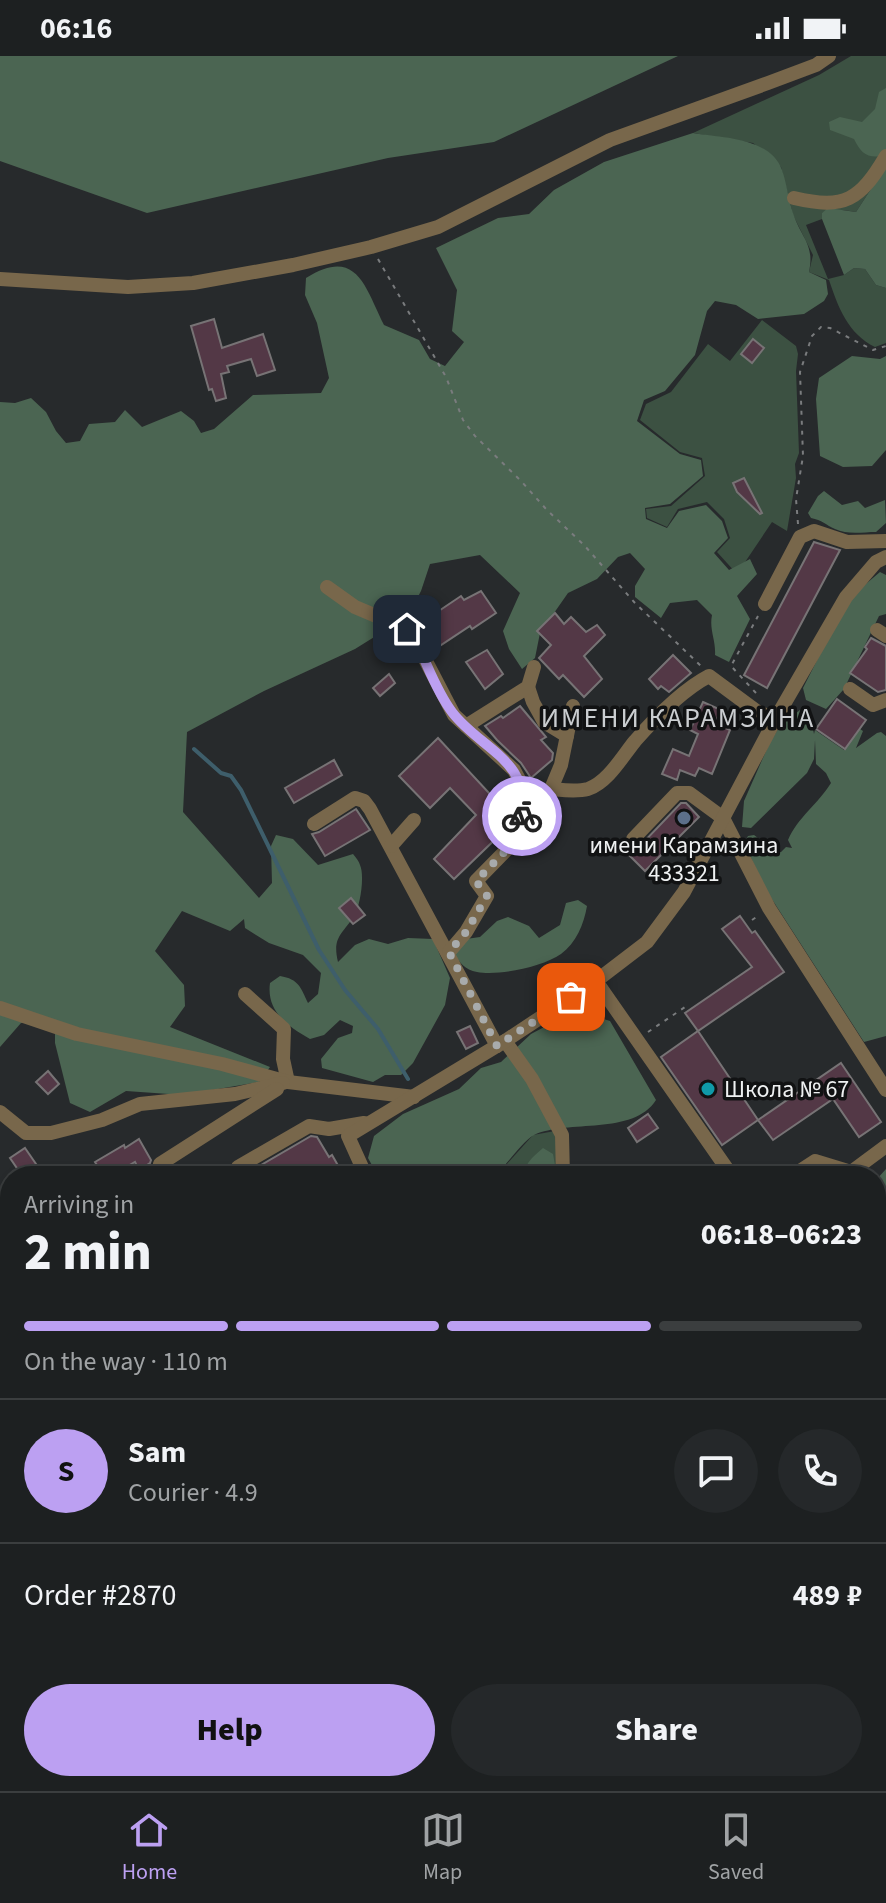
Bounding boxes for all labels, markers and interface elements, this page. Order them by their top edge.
text: 06:16 [40,7,112,50]
pin [373,595,441,663]
icon: home [385,607,429,651]
district label: ИМЕНИ КАРАМЗИНА [541,698,815,738]
courier [482,776,562,856]
icon: bike [500,794,544,838]
marker: имени Карамзина 433321 [675,809,693,827]
place label: имени Карамзина 433321 [590,828,778,891]
pin [537,963,605,1031]
icon: bag [549,975,593,1019]
place label: Школа № 67 [724,1072,849,1107]
marker: Школа № 67 [699,1080,717,1098]
text: Arriving in [24,1186,134,1223]
text: 06:18–06:23 [701,1213,862,1256]
text: 2 min [24,1216,152,1290]
text: On the way · 110 m [24,1343,228,1380]
button: chat [674,1429,758,1513]
button: phone [778,1429,862,1513]
text: Sam [128,1431,186,1474]
text: S [58,1450,74,1493]
text: Courier · 4.9 [128,1474,258,1511]
text: Order #2870 [24,1574,177,1617]
text: 489 ₽ [793,1574,862,1617]
button: Help [24,1684,435,1776]
button: Share [451,1684,862,1776]
tab: Home [122,1808,177,1888]
tab: Map [421,1808,465,1888]
tab: Saved [708,1808,764,1888]

